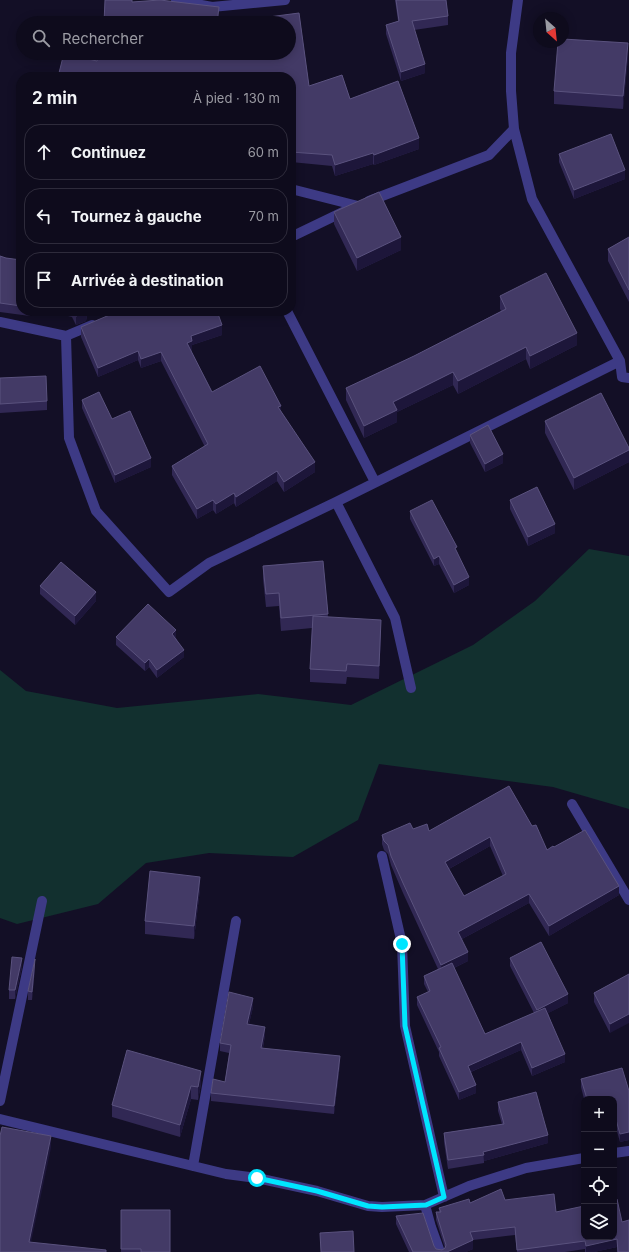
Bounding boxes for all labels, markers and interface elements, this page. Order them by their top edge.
north arrow [533,12,569,48]
search box [16,16,296,60]
icon: search [30,27,52,49]
text: Rechercher [62,29,144,48]
text: 2 min [32,88,77,108]
text: À pied · 130 m [193,90,280,106]
icon: ahead [33,141,55,163]
text: Continuez [71,143,146,162]
text: 60 m [248,144,279,160]
icon: left [33,205,55,227]
text: Tournez à gauche [71,207,202,226]
text: 70 m [249,208,279,224]
icon: arrive [33,269,55,291]
text: Arrivée à destination [71,271,224,290]
route end [393,935,411,953]
map controls [581,1096,617,1240]
button: + [581,1096,617,1132]
button: − [581,1132,617,1168]
button: locate [581,1168,617,1204]
route start [248,1169,266,1187]
button: layers [581,1204,617,1240]

